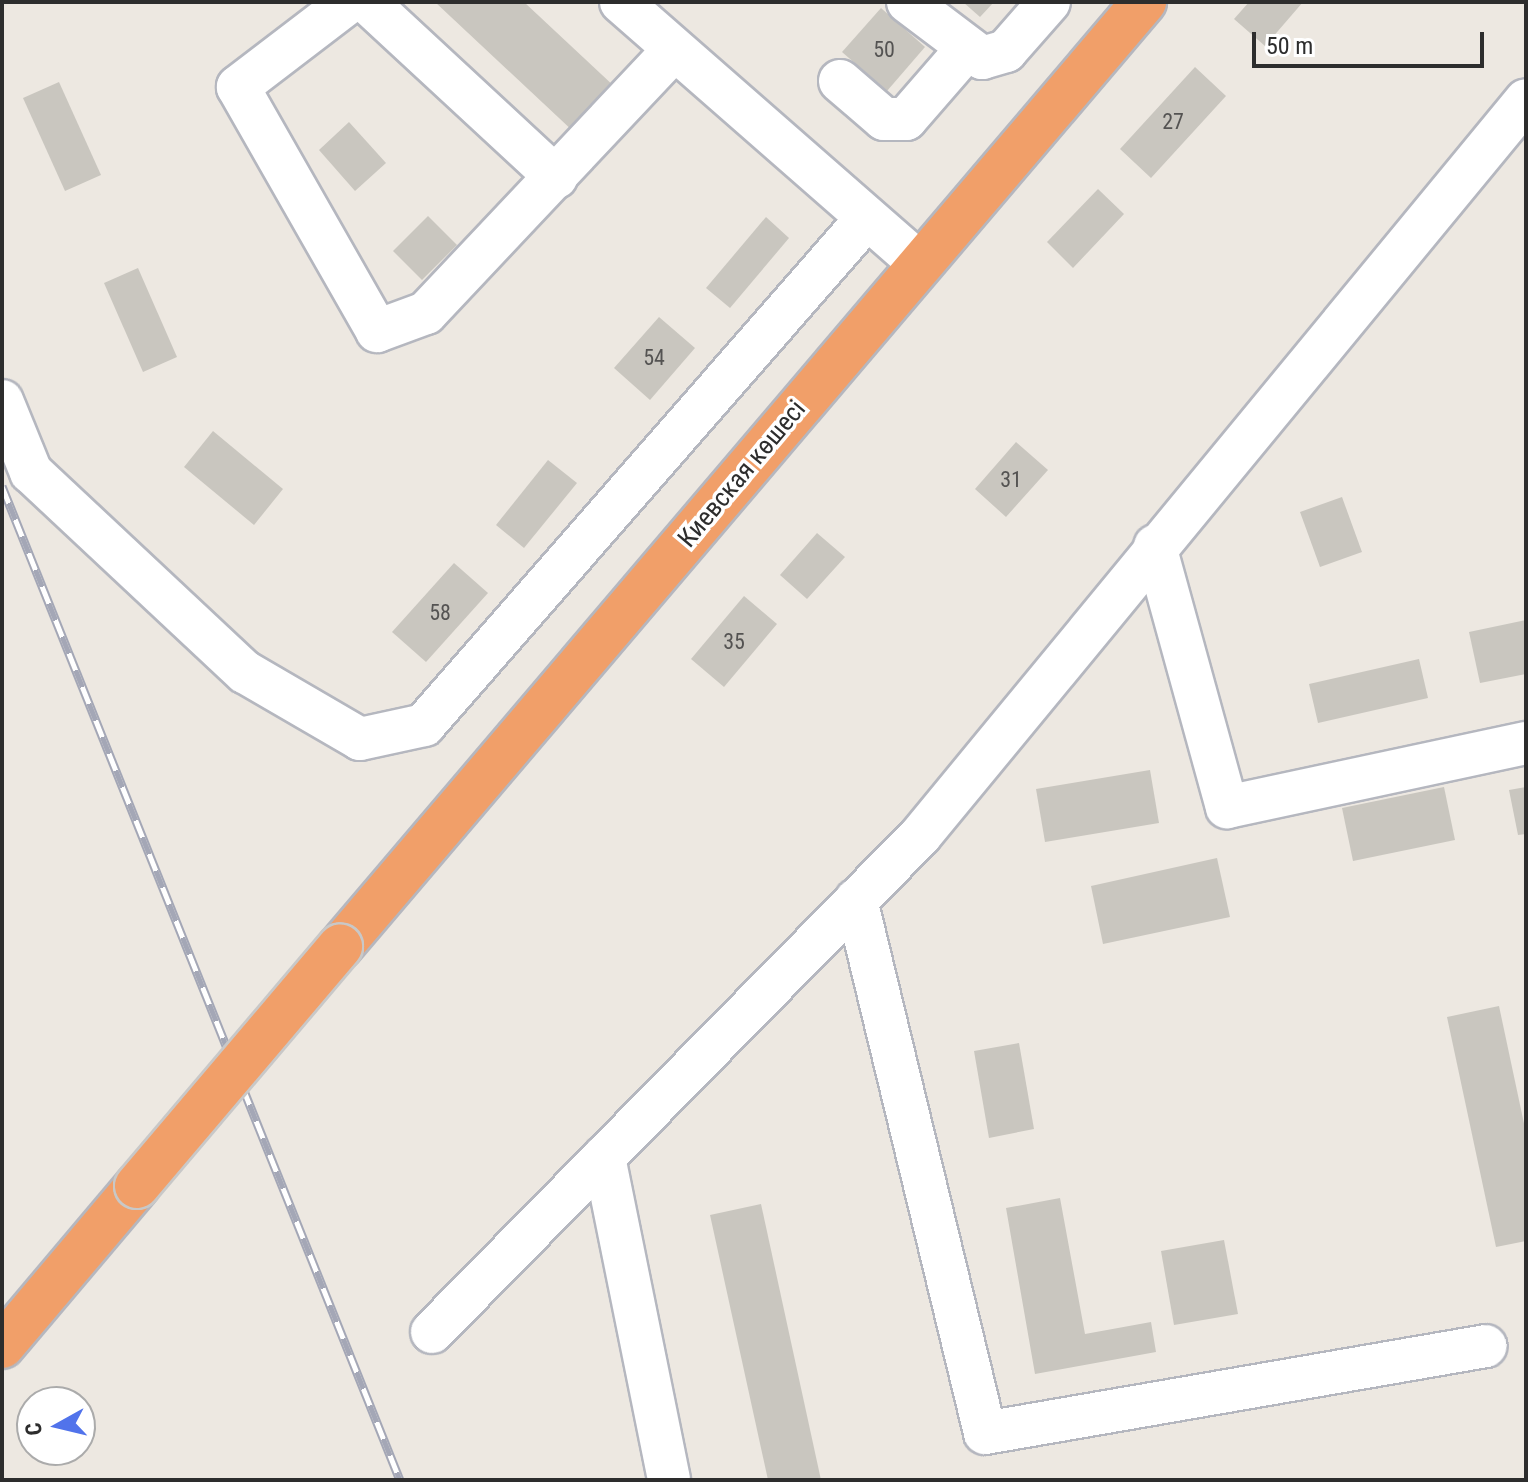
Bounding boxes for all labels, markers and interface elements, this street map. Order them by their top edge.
scale bar [1256,16,1488,66]
text: 50 m [1266,32,1313,60]
house number: 50 [873,37,895,63]
house number: 27 [1162,109,1184,135]
house number: 54 [643,345,665,371]
street label: Киевская көшесі [672,394,812,554]
house number: 31 [1000,467,1022,493]
house number: 58 [429,600,451,626]
house number: 35 [723,629,745,655]
north arrow [16,1386,96,1466]
text: С [20,1421,47,1437]

